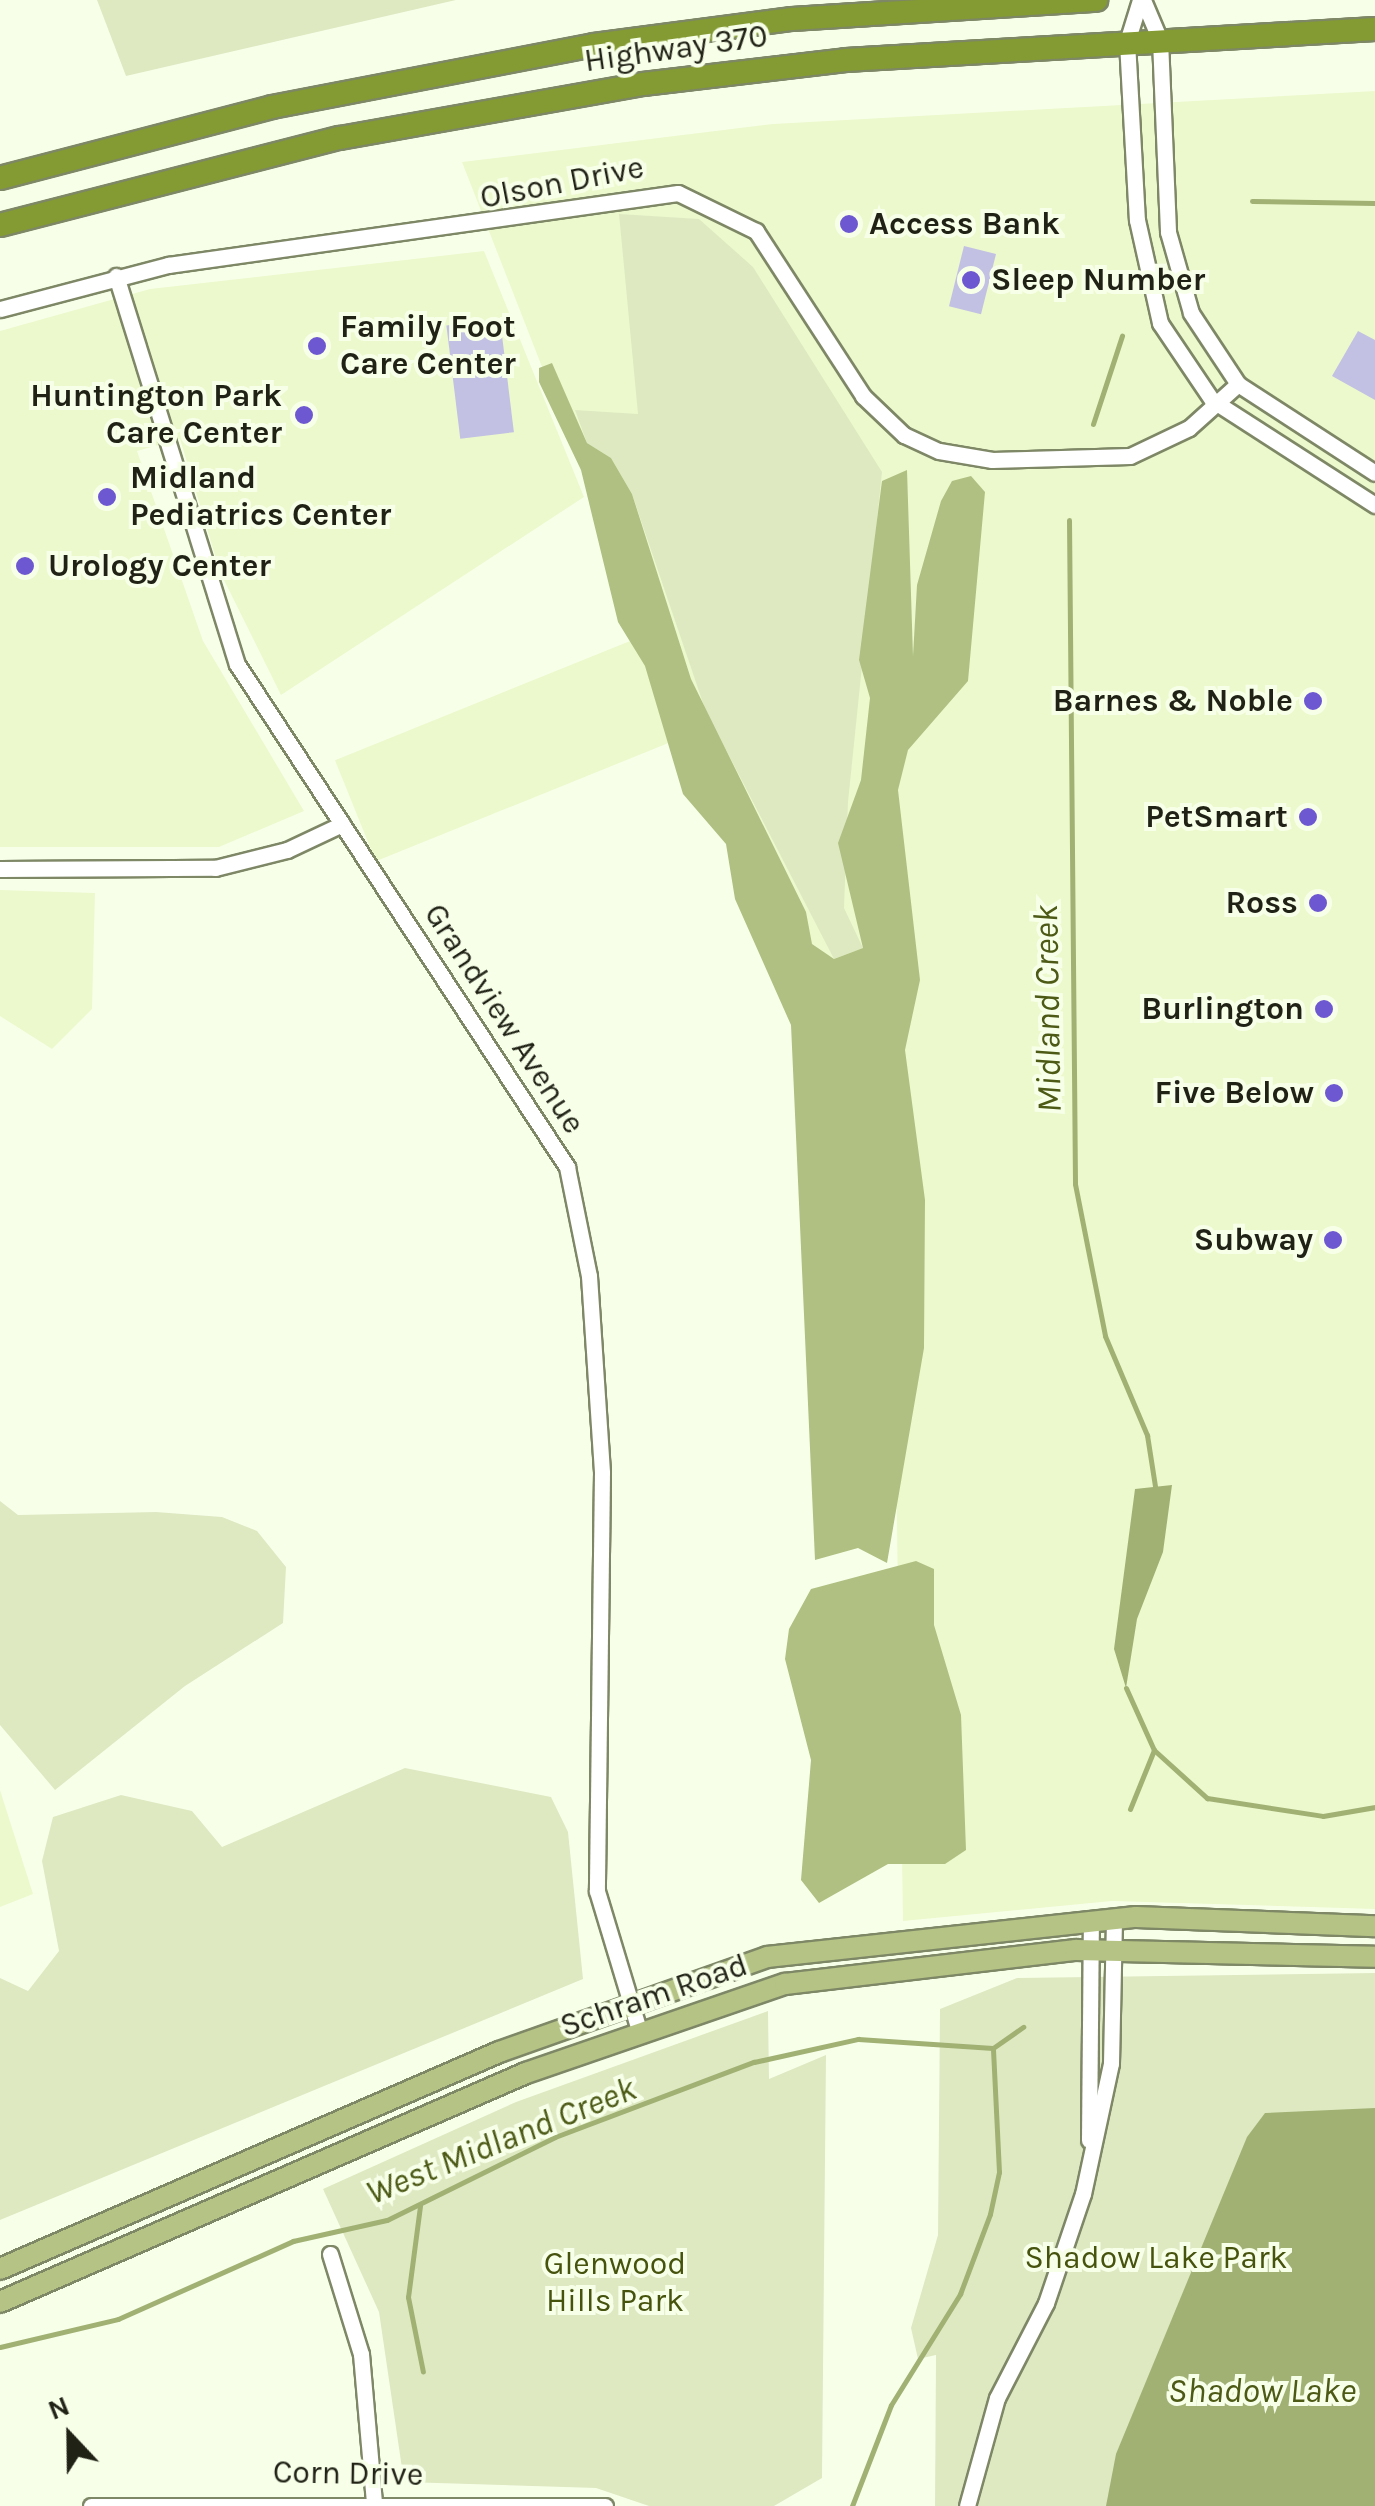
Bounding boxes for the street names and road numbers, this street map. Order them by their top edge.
street label: Highway 370 [582,17,770,81]
street label: Olson Drive [477,148,647,218]
street label: Grandview Avenue [415,897,593,1141]
street label: Schram Road [555,1946,753,2046]
street label: Corn Drive [273,2453,423,2495]

